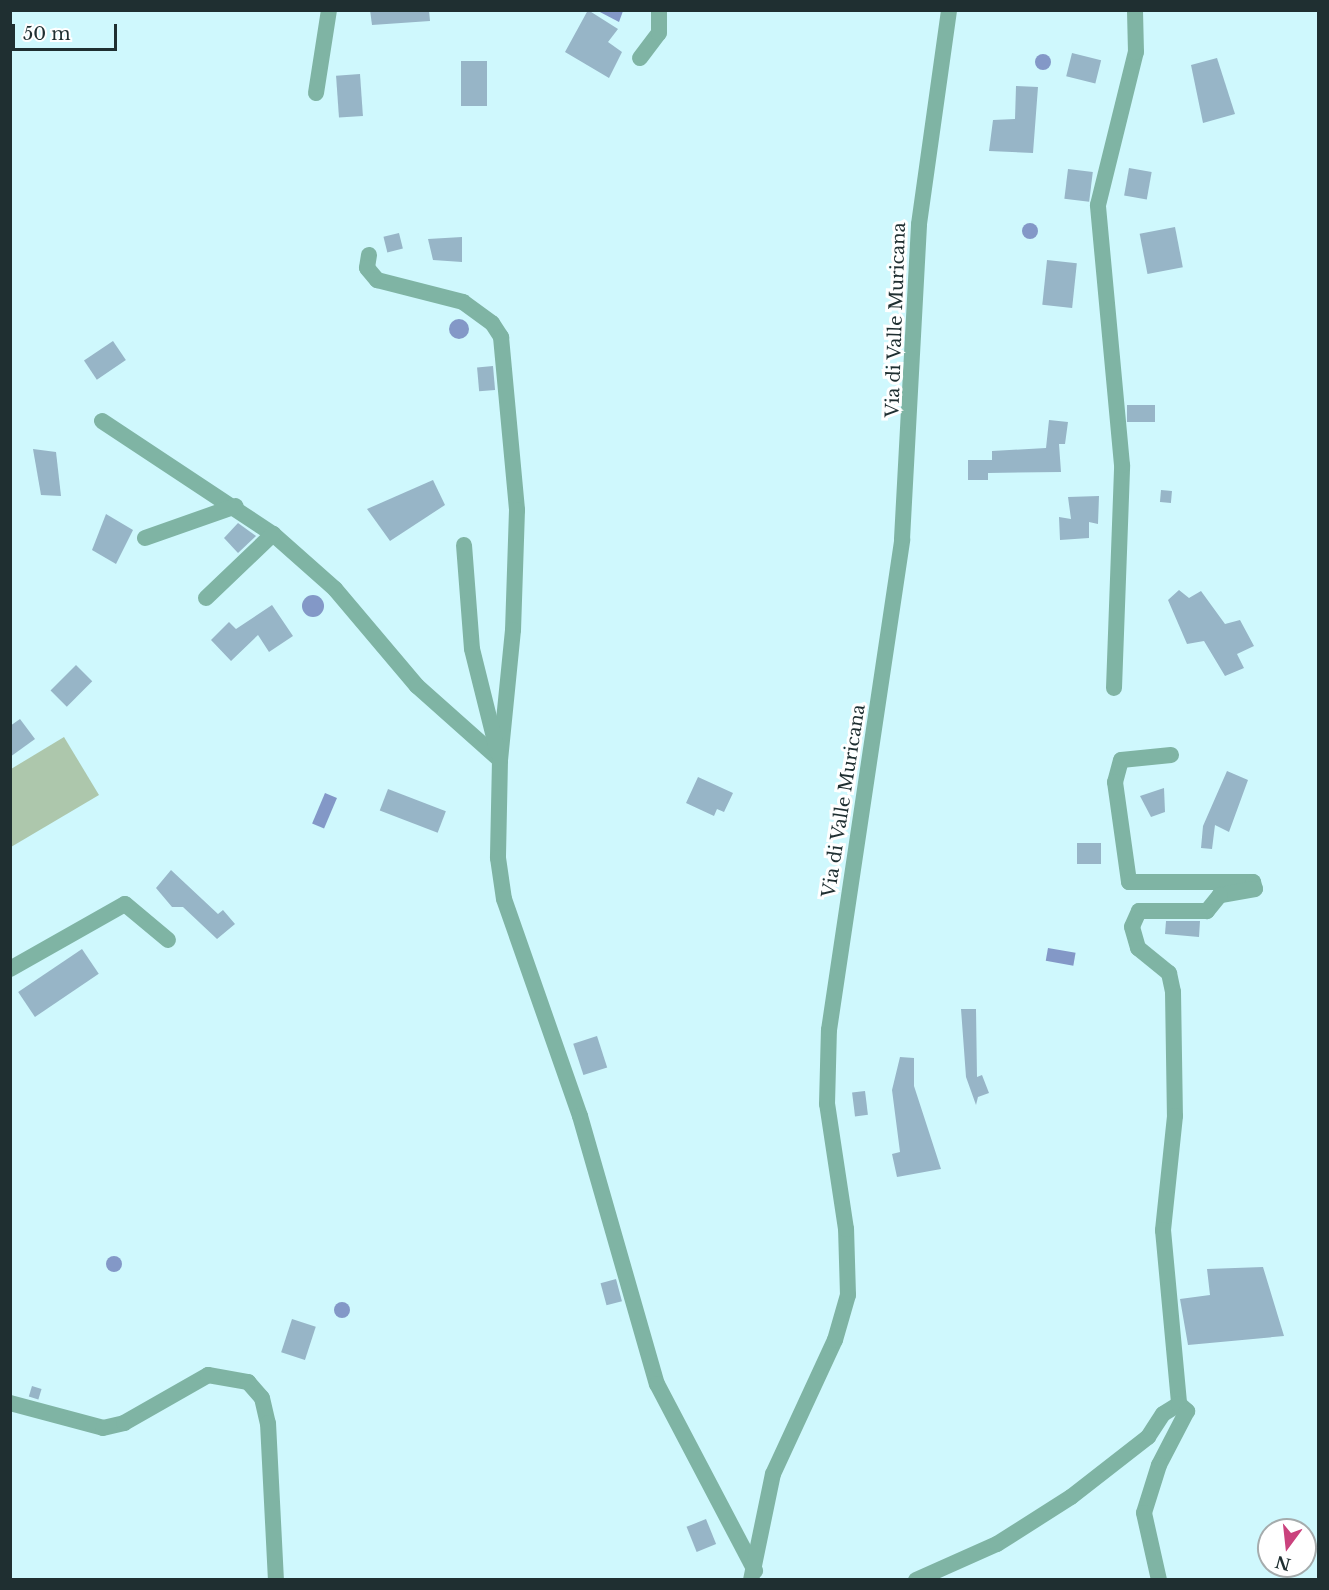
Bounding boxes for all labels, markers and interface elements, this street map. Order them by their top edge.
scale bar [15,12,120,50]
text: 50 m [23,23,71,45]
street label: Via di Valle Muricana [882,222,910,418]
street label: Via di Valle Muricana [818,702,870,900]
north arrow [1257,1518,1317,1578]
text: N [1273,1552,1293,1575]

